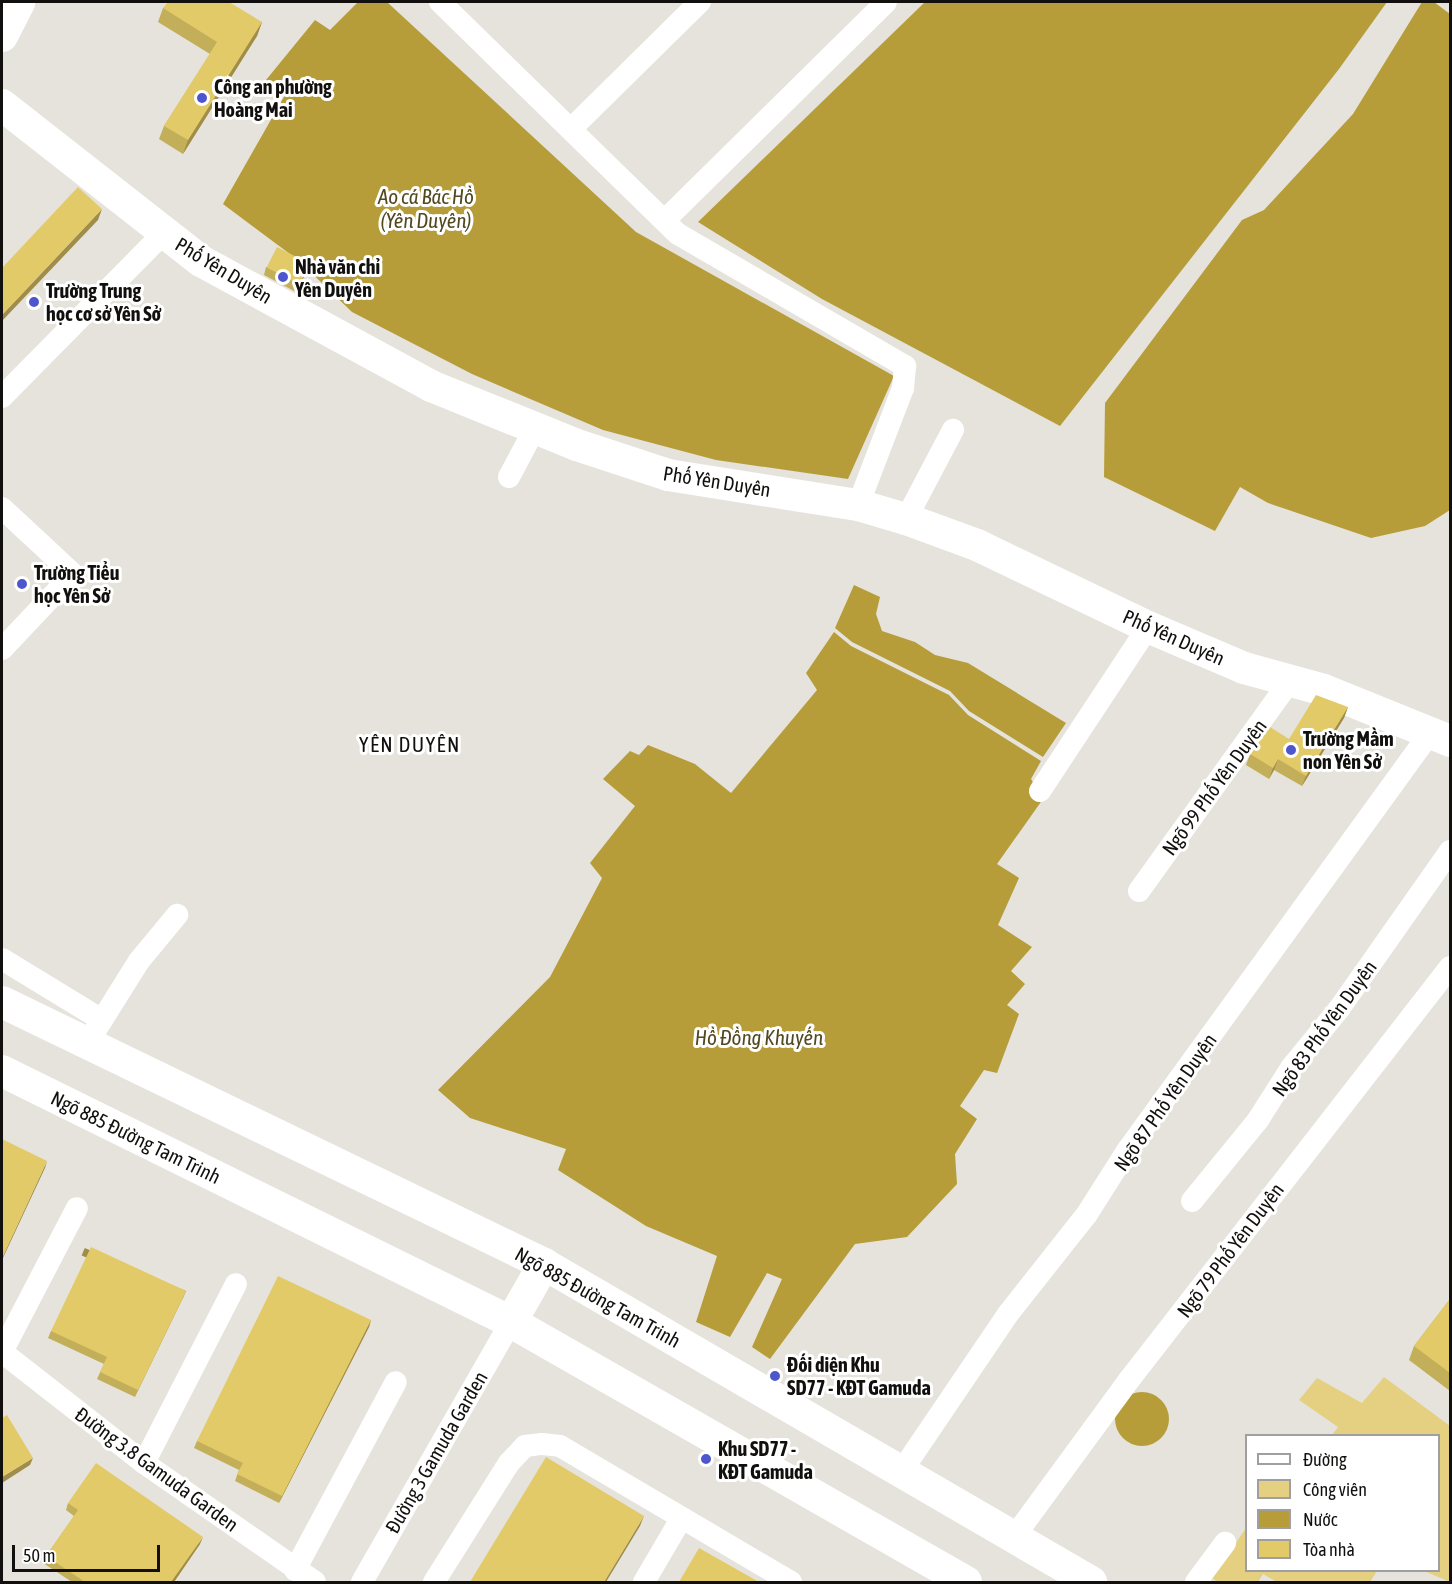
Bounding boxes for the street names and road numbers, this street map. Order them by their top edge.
street label: Phố Yên Duyên [171,232,277,308]
street label: Phố Yên Duyên [662,461,772,501]
street label: Phố Yên Duyên [1120,604,1228,670]
street label: Ngõ 99 Phố Yên Duyên [1157,714,1271,860]
street label: Ngõ 83 Phố Yên Duyên [1267,955,1381,1101]
street label: Ngõ 87 Phố Yên Duyên [1109,1029,1221,1175]
street label: Ngõ 885 Đường Tam Trinh [47,1086,225,1188]
street label: Ngõ 79 Phố Yên Duyên [1172,1178,1288,1322]
street label: Ngõ 885 Đường Tam Trinh [511,1241,685,1353]
street label: Đường 3 Gamuda Garden [380,1367,492,1537]
street label: Đường 3.8 Gamuda Garden [71,1402,243,1536]

